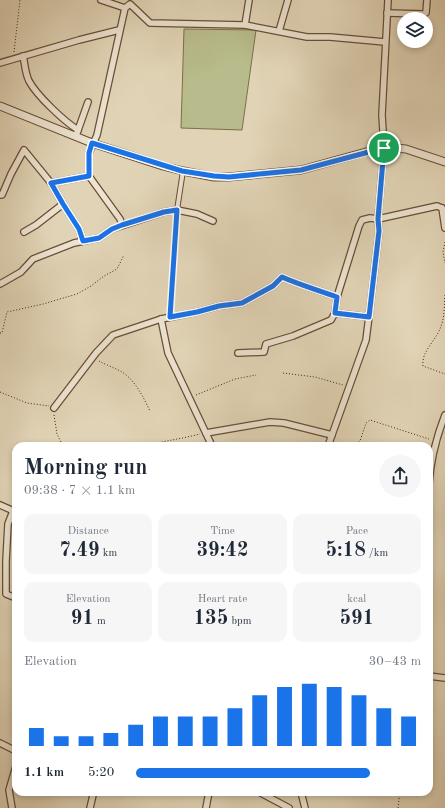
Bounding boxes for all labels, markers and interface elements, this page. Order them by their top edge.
map controls [397,12,433,48]
button: layers [397,12,433,48]
pin [367,131,401,165]
icon: arrive [373,137,395,159]
button: share [379,455,421,497]
text: Morning run [24,457,147,479]
text: 09:38 · 7 × 1.1 km [24,484,135,497]
text: Distance [67,526,109,537]
text: Time [210,526,235,537]
text: Pace [346,526,368,537]
text: 7.49 [59,541,100,561]
text: 39:42 [196,541,248,561]
text: 5:18 [325,541,366,561]
text: km [100,548,117,559]
text: /km [366,548,388,559]
text: Elevation [66,594,111,605]
text: Heart rate [198,594,247,605]
text: kcal [347,594,366,605]
text: 91 [71,609,94,629]
text: 135 [194,609,228,629]
text: 591 [339,609,374,629]
text: m [94,616,106,627]
text: bpm [228,616,251,627]
text: Elevation [24,655,77,668]
text: 30–43 m [369,655,421,668]
text: 1.1 km [24,766,64,779]
text: 5:20 [88,766,114,779]

